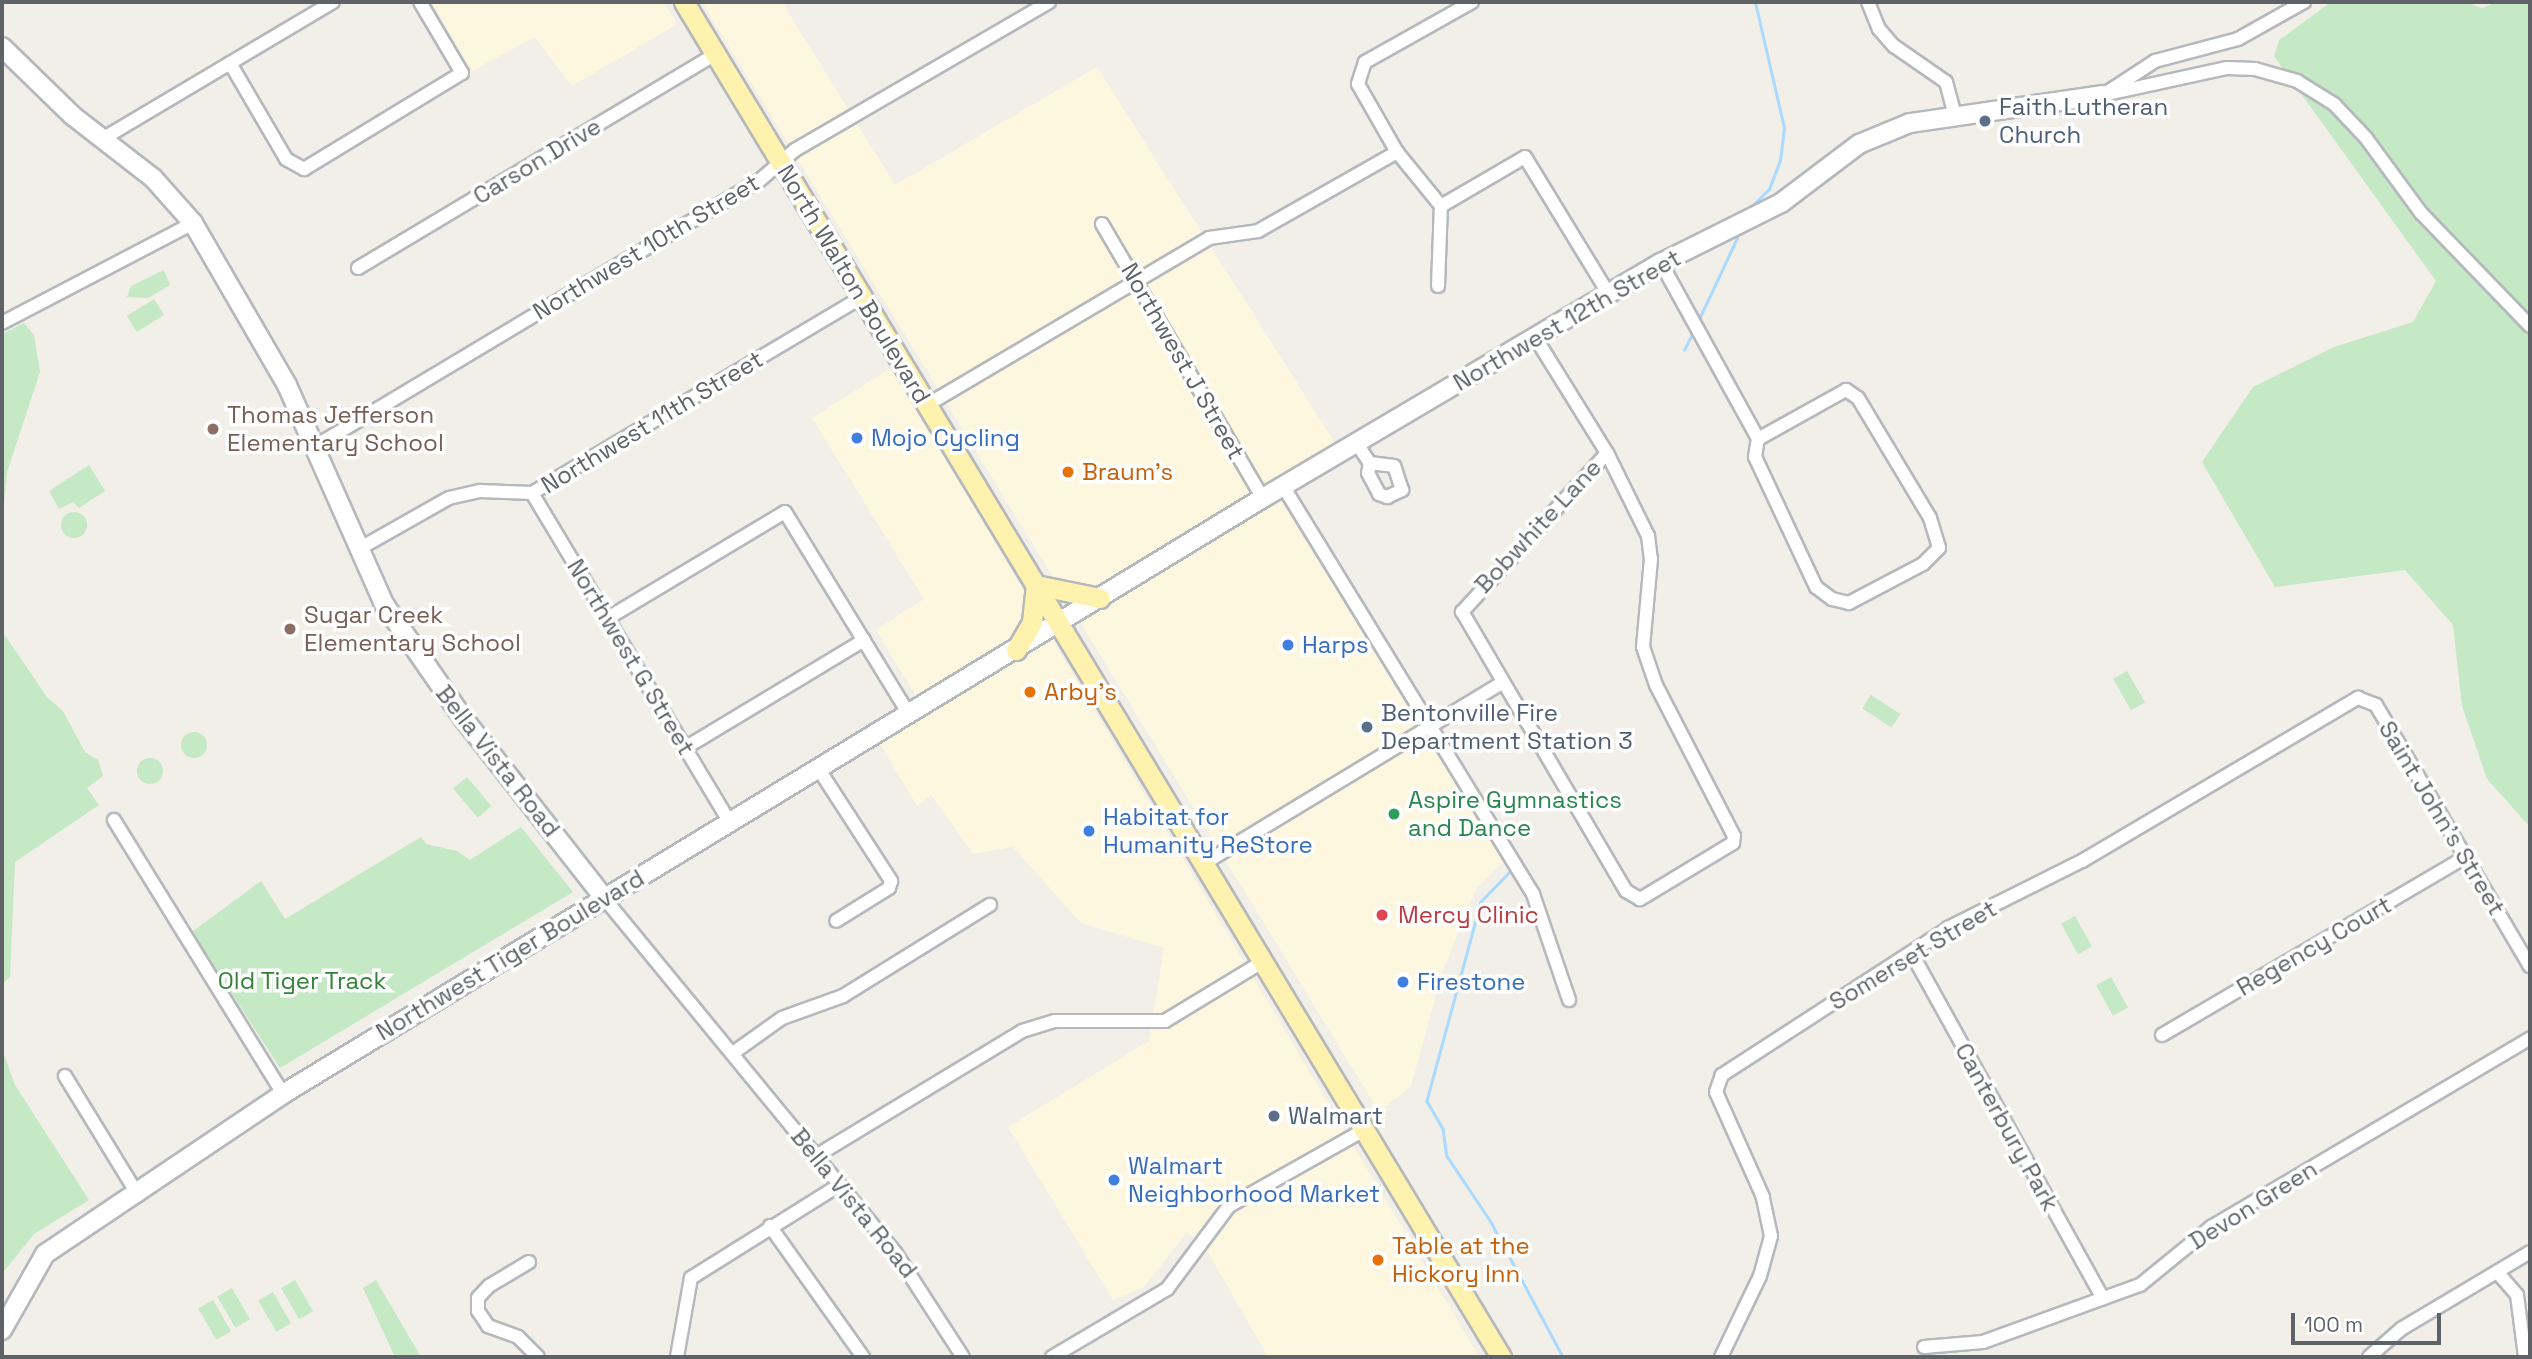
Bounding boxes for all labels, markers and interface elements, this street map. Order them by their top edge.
place label: Faith Lutheran Church [1999,93,2168,149]
street label: Carson Drive [468,112,606,210]
marker: Faith Lutheran Church [1977,113,1993,129]
street label: North Walton Boulevard [771,159,937,409]
street label: Northwest 10th Street [528,168,764,326]
street label: Northwest 12th Street [1448,243,1686,397]
street label: Northwest J Street [1115,258,1251,464]
street label: Northwest 11th Street [536,344,768,500]
place label: Thomas Jefferson Elementary School [227,401,444,457]
marker: Thomas Jefferson Elementary School [205,421,221,437]
place label: Mojo Cycling [871,424,1020,452]
marker: Mojo Cycling [849,430,865,446]
street label: Bobwhite Lane [1469,453,1607,599]
place label: Braum's [1082,458,1173,486]
marker: Braum's [1060,464,1076,480]
street label: Northwest G Street [561,554,701,760]
place label: Sugar Creek Elementary School [304,601,521,657]
marker: Sugar Creek Elementary School [282,621,298,637]
place label: Harps [1302,631,1369,659]
marker: Harps [1280,637,1296,653]
place label: Arby's [1044,678,1117,706]
street label: Bella Vista Road [430,679,566,843]
marker: Arby's [1022,684,1038,700]
place label: Bentonville Fire Department Station 3 [1381,699,1633,755]
street label: Saint John's Street [2373,716,2511,920]
marker: Bentonville Fire Department Station 3 [1359,719,1375,735]
place label: Aspire Gymnastics and Dance [1408,786,1622,842]
place label: Habitat for Humanity ReStore [1103,803,1313,859]
marker: Aspire Gymnastics and Dance [1386,806,1402,822]
marker: Habitat for Humanity ReStore [1081,823,1097,839]
street label: Northwest Tiger Boulevard [370,863,650,1047]
street label: Regency Court [2231,890,2397,1002]
street label: Somerset Street [1824,894,2002,1016]
place label: Mercy Clinic [1398,901,1539,929]
marker: Mercy Clinic [1372,905,1392,925]
park label: Old Tiger Track [217,967,387,995]
place label: Firestone [1417,968,1525,996]
marker: Firestone [1395,974,1411,990]
street label: Canterbury Park [1949,1038,2065,1216]
place label: Walmart [1288,1102,1383,1130]
marker: Walmart [1266,1108,1282,1124]
street label: Bella Vista Road [785,1122,923,1284]
place label: Walmart Neighborhood Market [1128,1152,1380,1208]
street label: Devon Green [2184,1154,2322,1256]
marker: Walmart Neighborhood Market [1106,1172,1122,1188]
place label: Table at the Hickory Inn [1392,1232,1530,1288]
marker: Table at the Hickory Inn [1370,1252,1386,1268]
scale bar [2294,1300,2444,1344]
text: 100 m [2304,1311,2363,1338]

